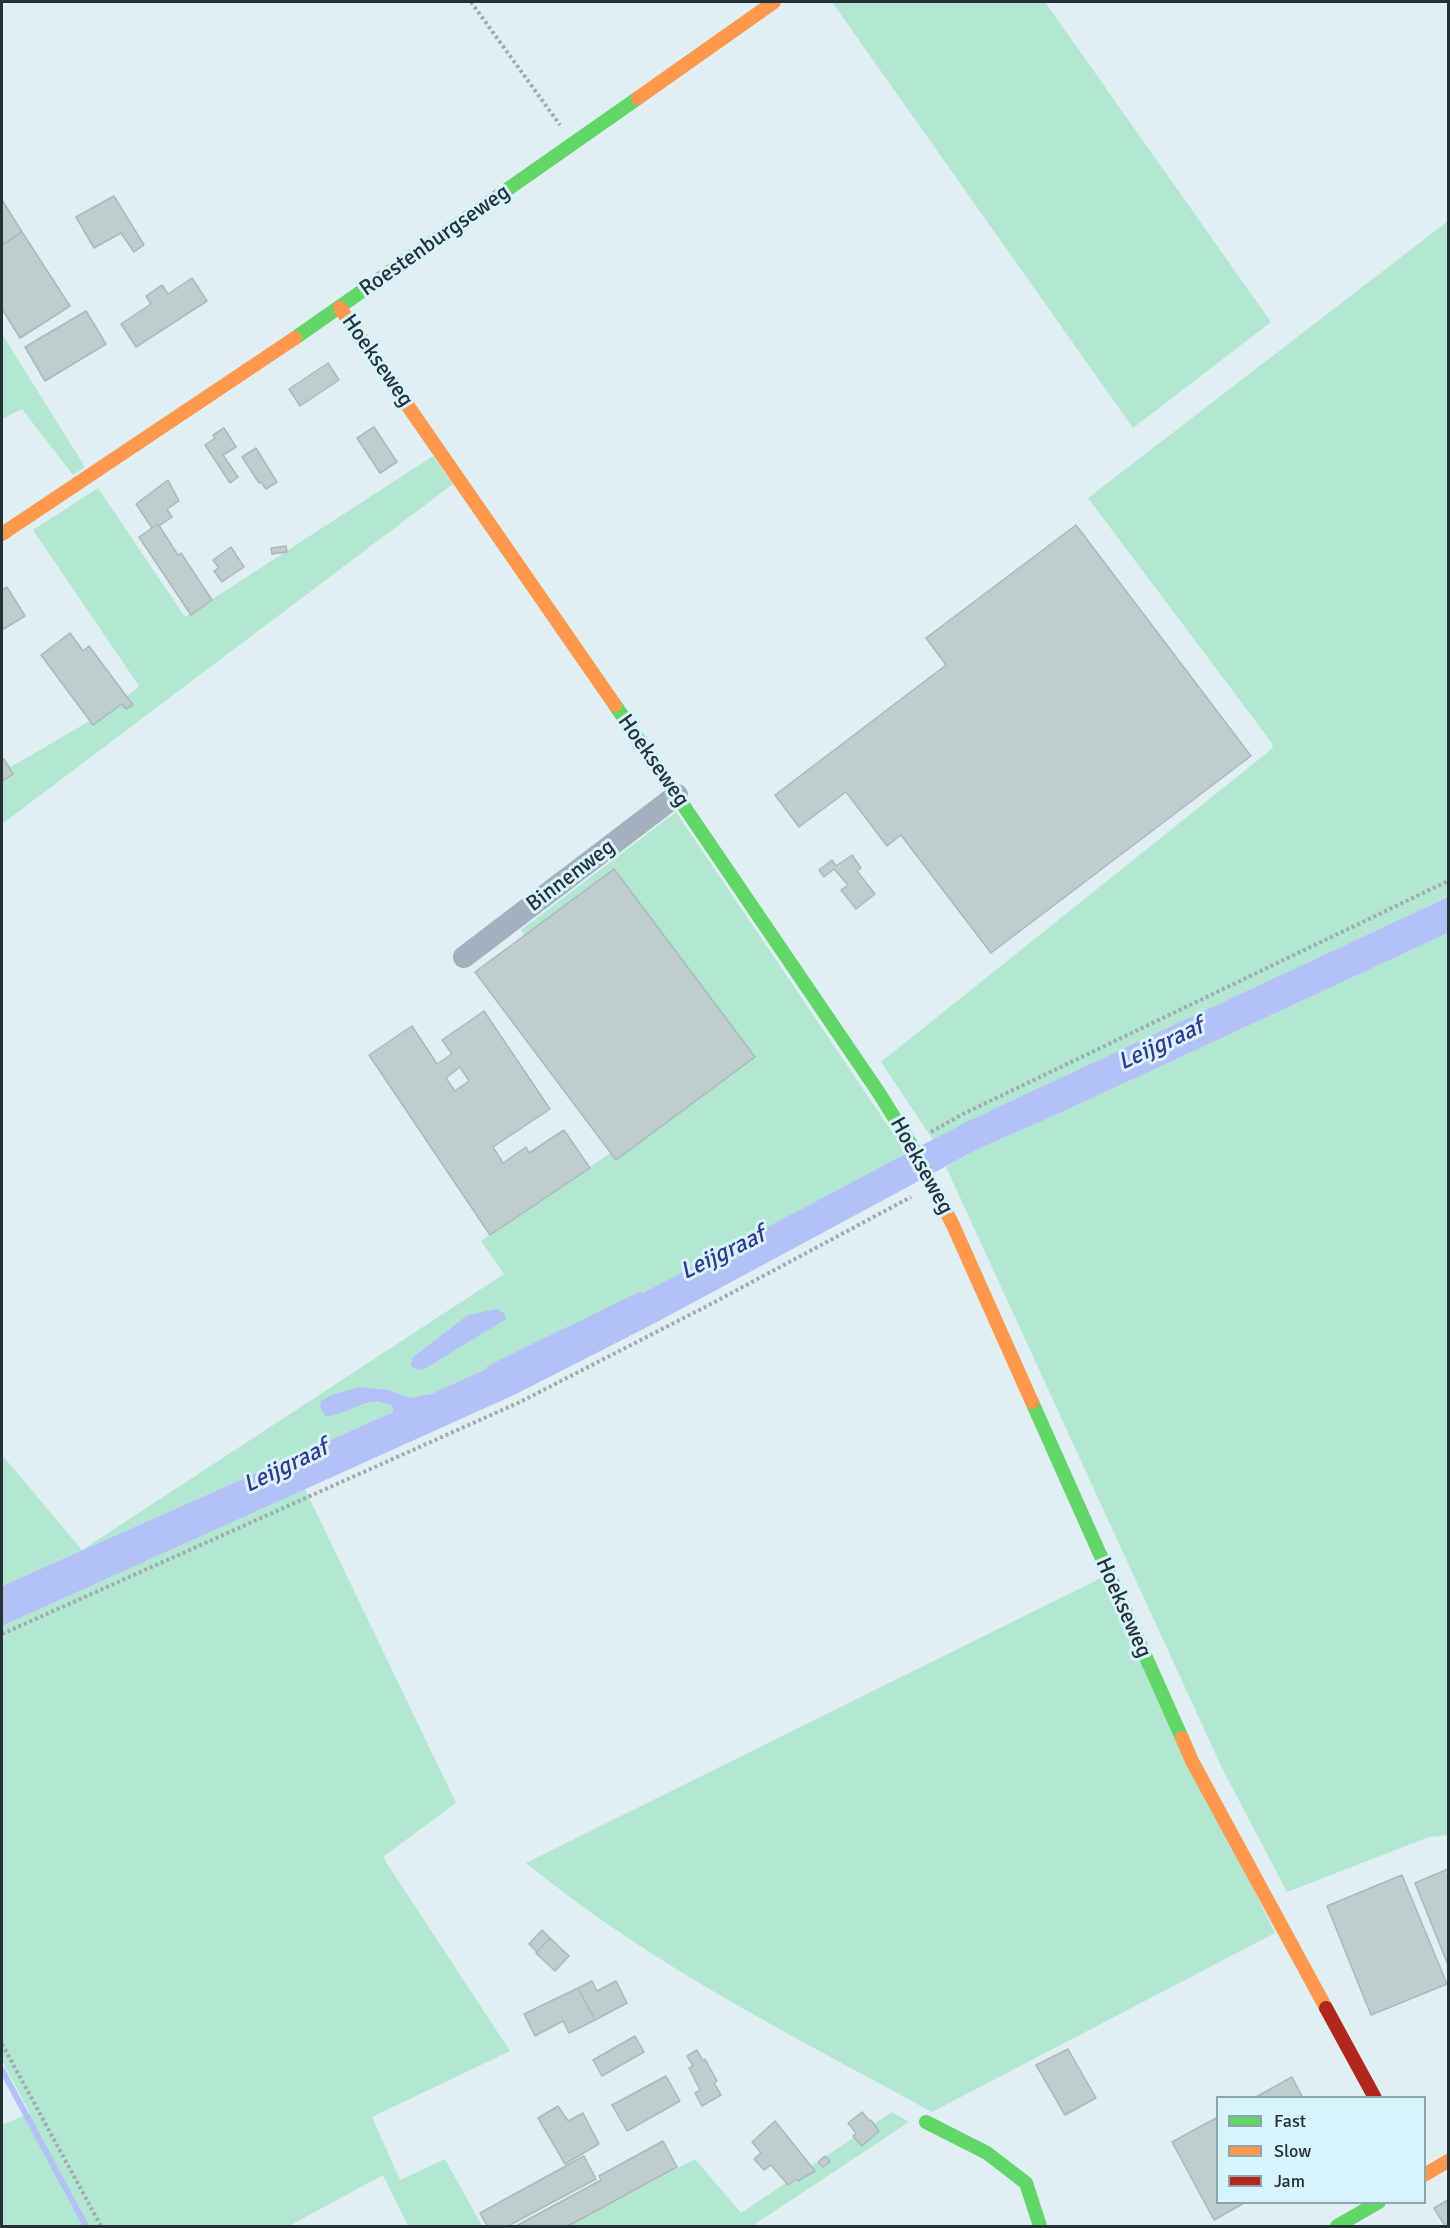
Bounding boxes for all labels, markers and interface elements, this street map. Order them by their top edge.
street label: Roestenburgseweg [355,179,515,303]
street label: Hoekseweg [336,310,418,412]
street label: Hoekseweg [612,710,694,812]
street label: Binnenweg [521,834,621,918]
water label: Leijgraaf [1114,1013,1208,1077]
street label: Hoekseweg [884,1113,958,1219]
water label: Leijgraaf [676,1221,770,1287]
water label: Leijgraaf [239,1434,333,1500]
street label: Hoekseweg [1089,1554,1157,1662]
legend [1216,2096,1426,2204]
text: Fast [1274,2110,1306,2132]
text: Slow [1274,2140,1311,2162]
text: Jam [1274,2170,1305,2192]

